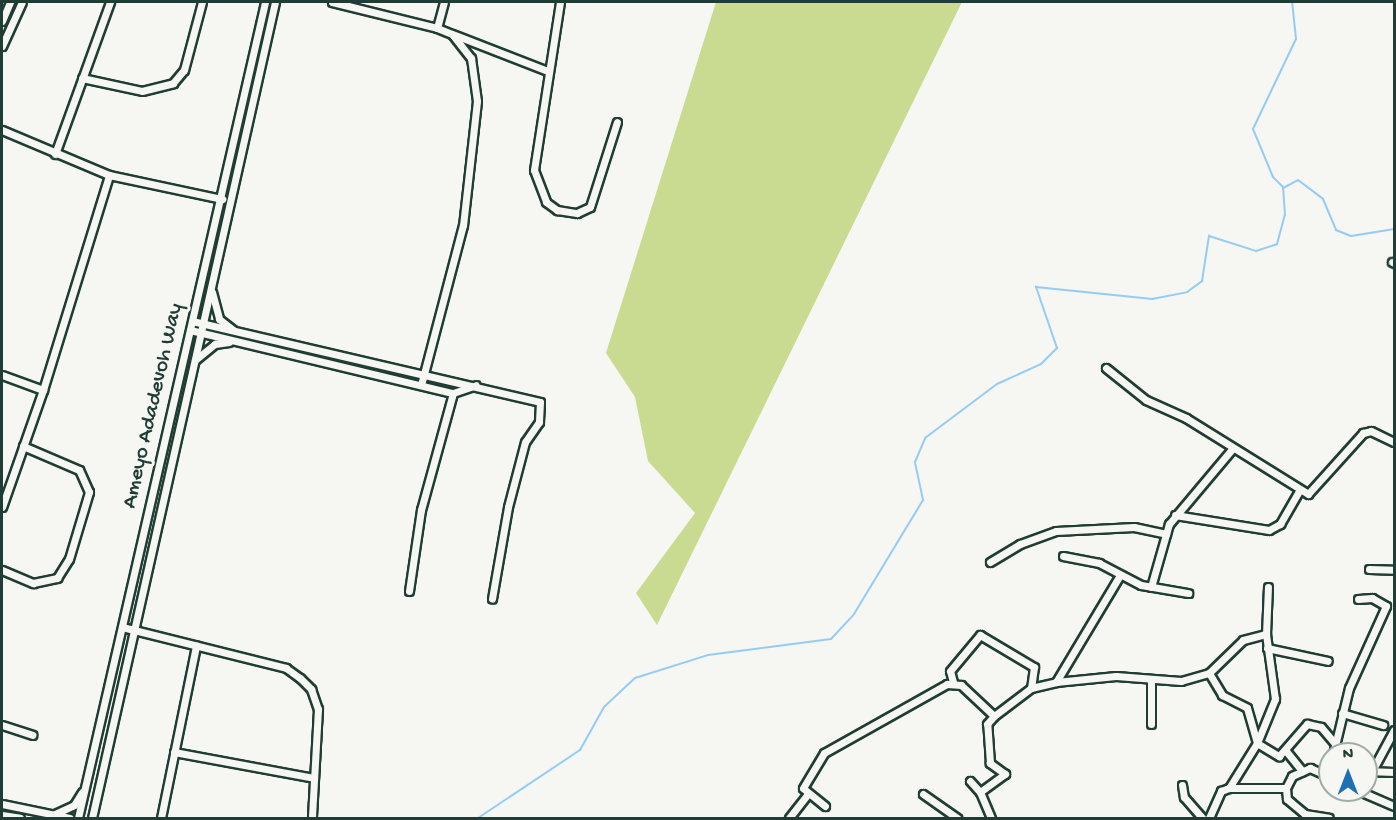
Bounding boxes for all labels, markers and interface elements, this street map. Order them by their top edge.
street label: Ameyo Adadevoh Way [118,301,190,511]
north arrow [1318,742,1378,802]
text: N [1343,746,1353,765]

